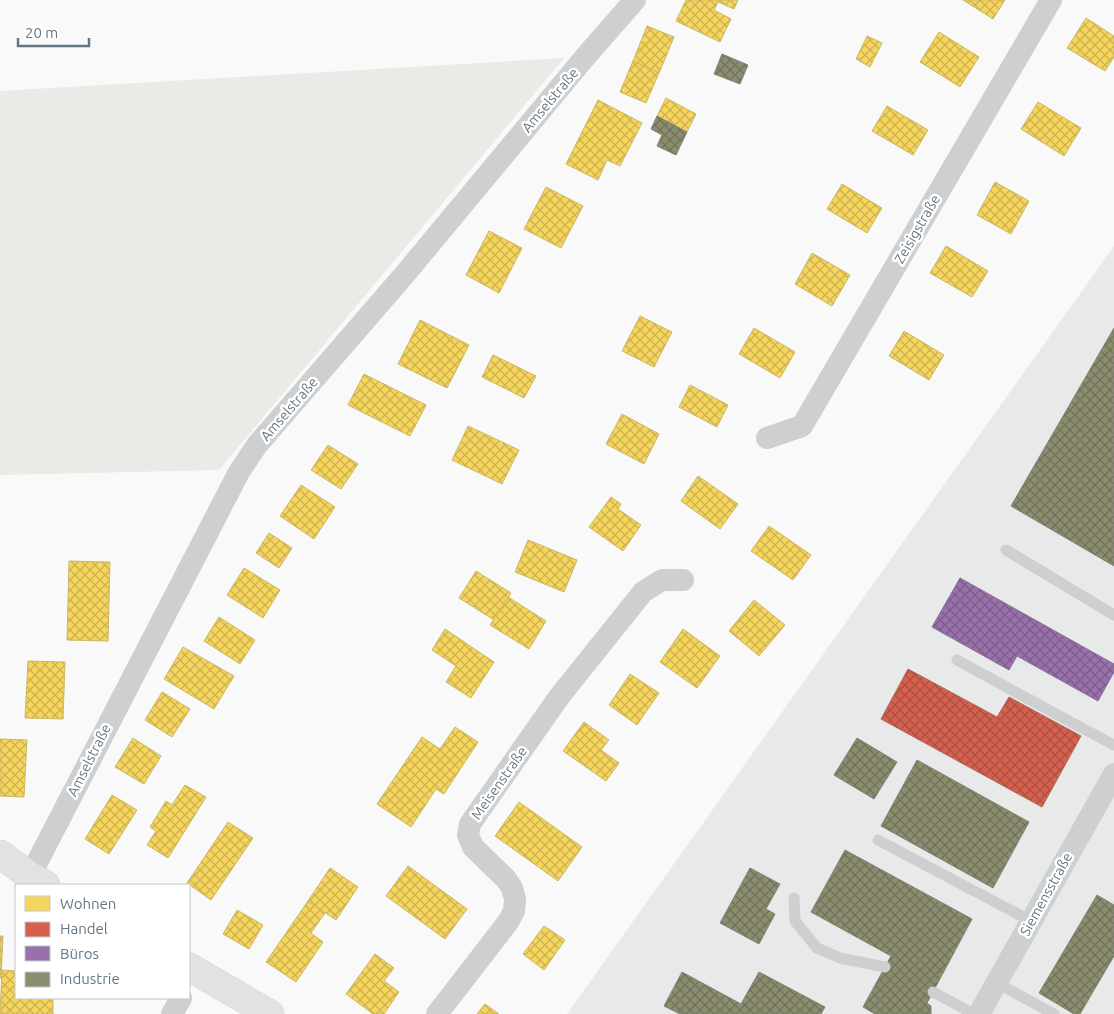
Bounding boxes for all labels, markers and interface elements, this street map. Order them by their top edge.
scale bar [18,15,89,47]
text: 20 m [25,24,58,41]
street label: Amselstraße [519,65,581,135]
street label: Zeisigstraße [891,192,943,266]
street label: Amselstraße [257,374,321,444]
street label: Amselstraße [64,721,114,799]
street label: Meisenstraße [468,743,530,823]
street label: Siemensstraße [1017,850,1075,938]
legend [15,884,190,999]
text: Wohnen [60,895,116,912]
text: Handel [60,920,108,937]
text: Büros [60,945,99,962]
text: Industrie [60,970,120,987]

